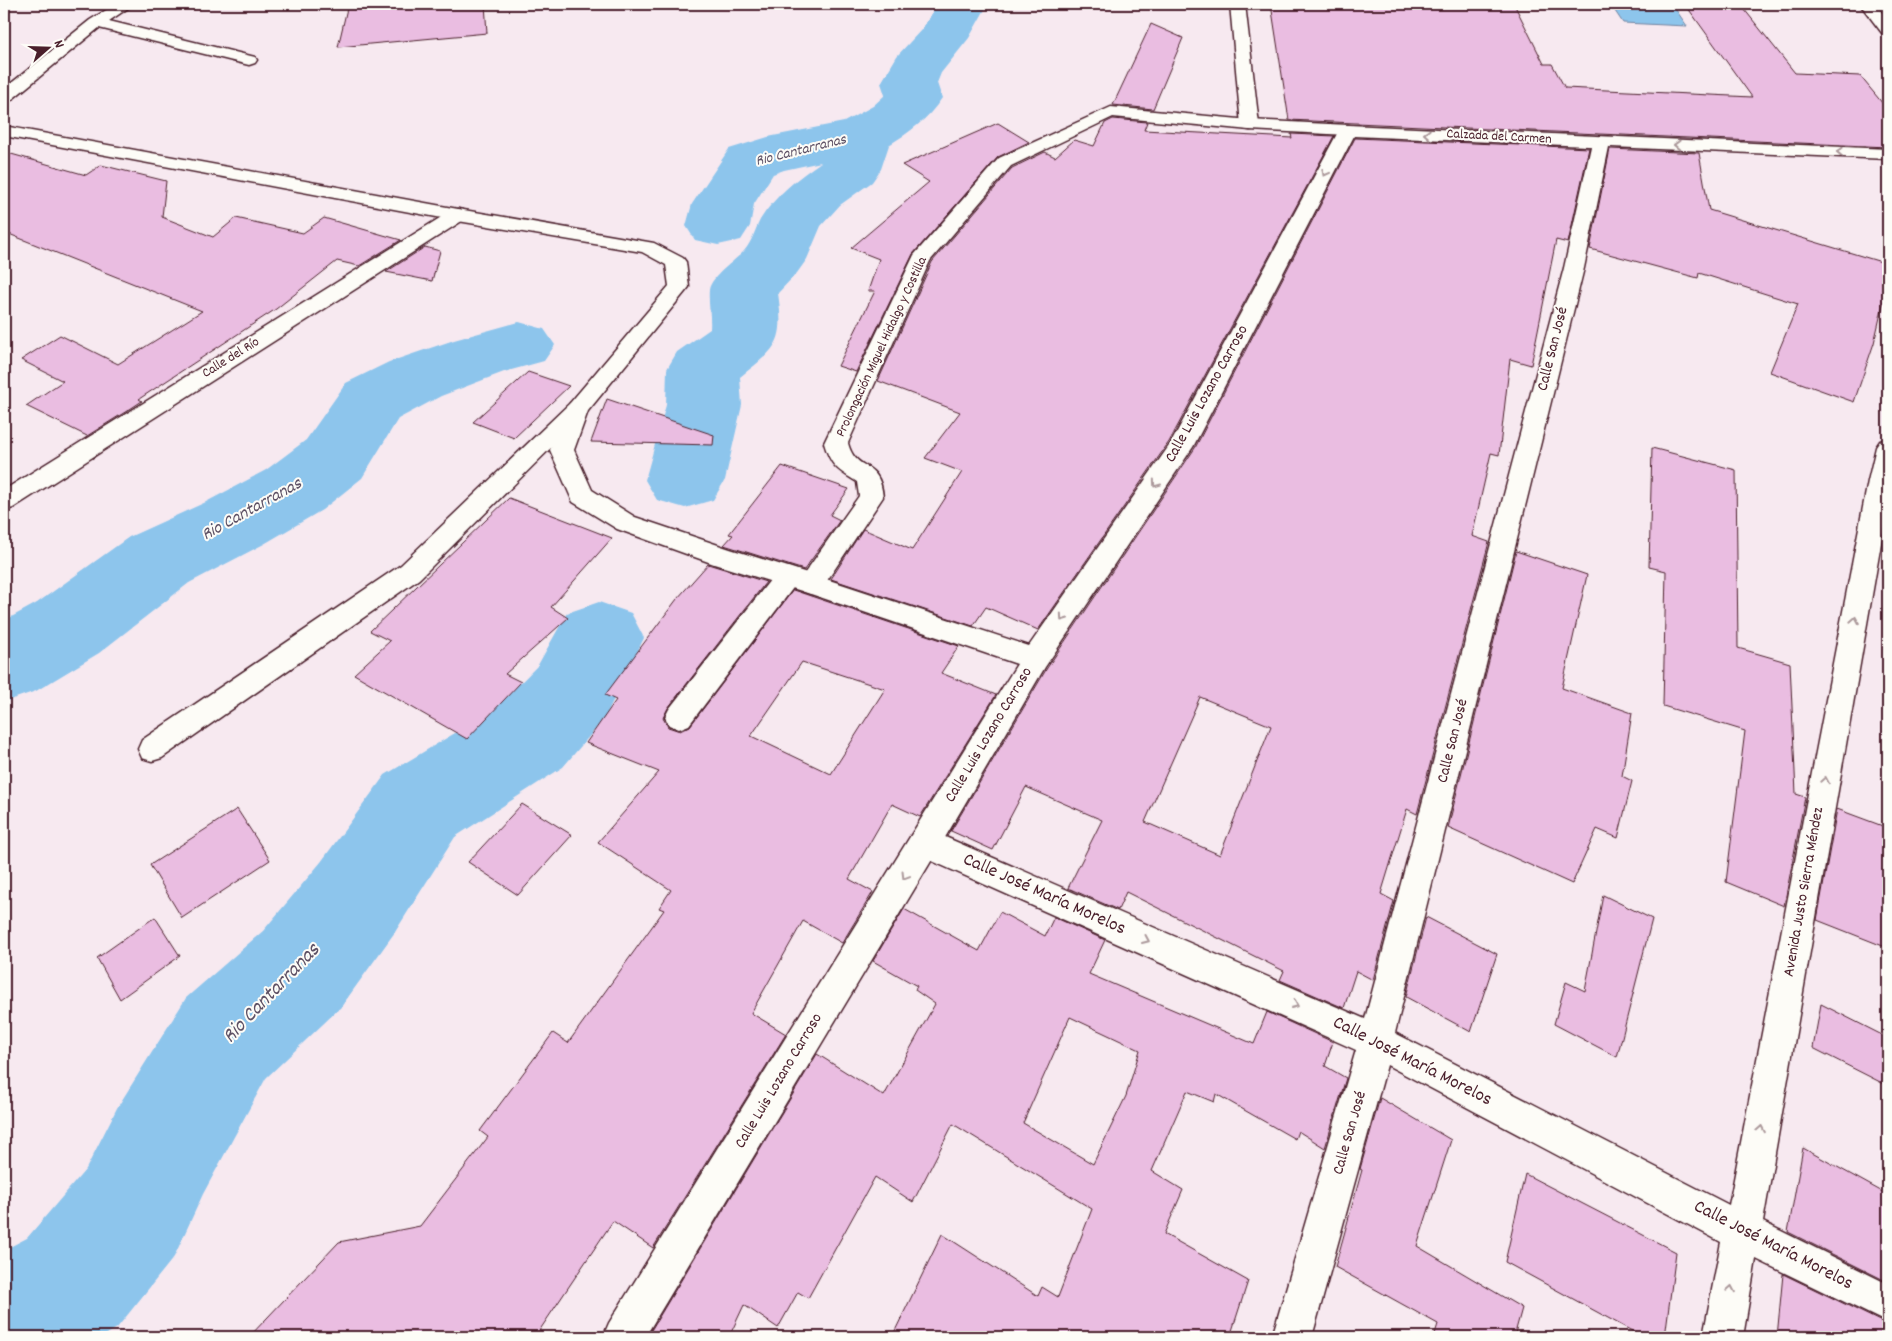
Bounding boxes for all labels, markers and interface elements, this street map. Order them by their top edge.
north arrow [22,22,72,72]
text: N [48,38,69,51]
street label: Calzada del Carmen [1446,124,1552,150]
one-way arrow [1423,128,1431,139]
water label: Rio Cantarranas [753,129,849,173]
one-way arrow [1673,140,1681,151]
one-way arrow [1835,147,1843,157]
one-way arrow [1321,168,1331,177]
street label: Prolongación Miguel Hidalgo y Costilla [831,253,933,440]
street label: Calle San José [1531,304,1575,393]
street label: Calle Luis Lozano Carroso [1160,321,1254,467]
street label: Calle del Río [198,332,264,384]
water label: Rio Cantarranas [197,472,307,548]
one-way arrow [1153,478,1162,488]
one-way arrow [1060,612,1069,622]
one-way arrow [1849,616,1859,625]
street label: Calle Luis Lozano Carroso [939,663,1039,807]
street label: Calle San José [1431,696,1475,785]
one-way arrow [1819,776,1830,785]
street label: Avenida Justo Sierra Méndez [1778,805,1830,979]
street label: Calle José María Morelos [958,847,1130,943]
one-way arrow [902,870,912,879]
one-way arrow [1141,933,1150,944]
water label: Rio Cantarranas [216,936,329,1051]
one-way arrow [1290,999,1299,1010]
street label: Calle Luis Lozano Carroso [729,1009,829,1153]
street label: Calle José María Morelos [1328,1010,1496,1114]
street label: Calle San José [1327,1088,1373,1177]
one-way arrow [1755,1125,1765,1134]
street label: Calle José María Morelos [1689,1194,1857,1298]
one-way arrow [1726,1285,1736,1294]

